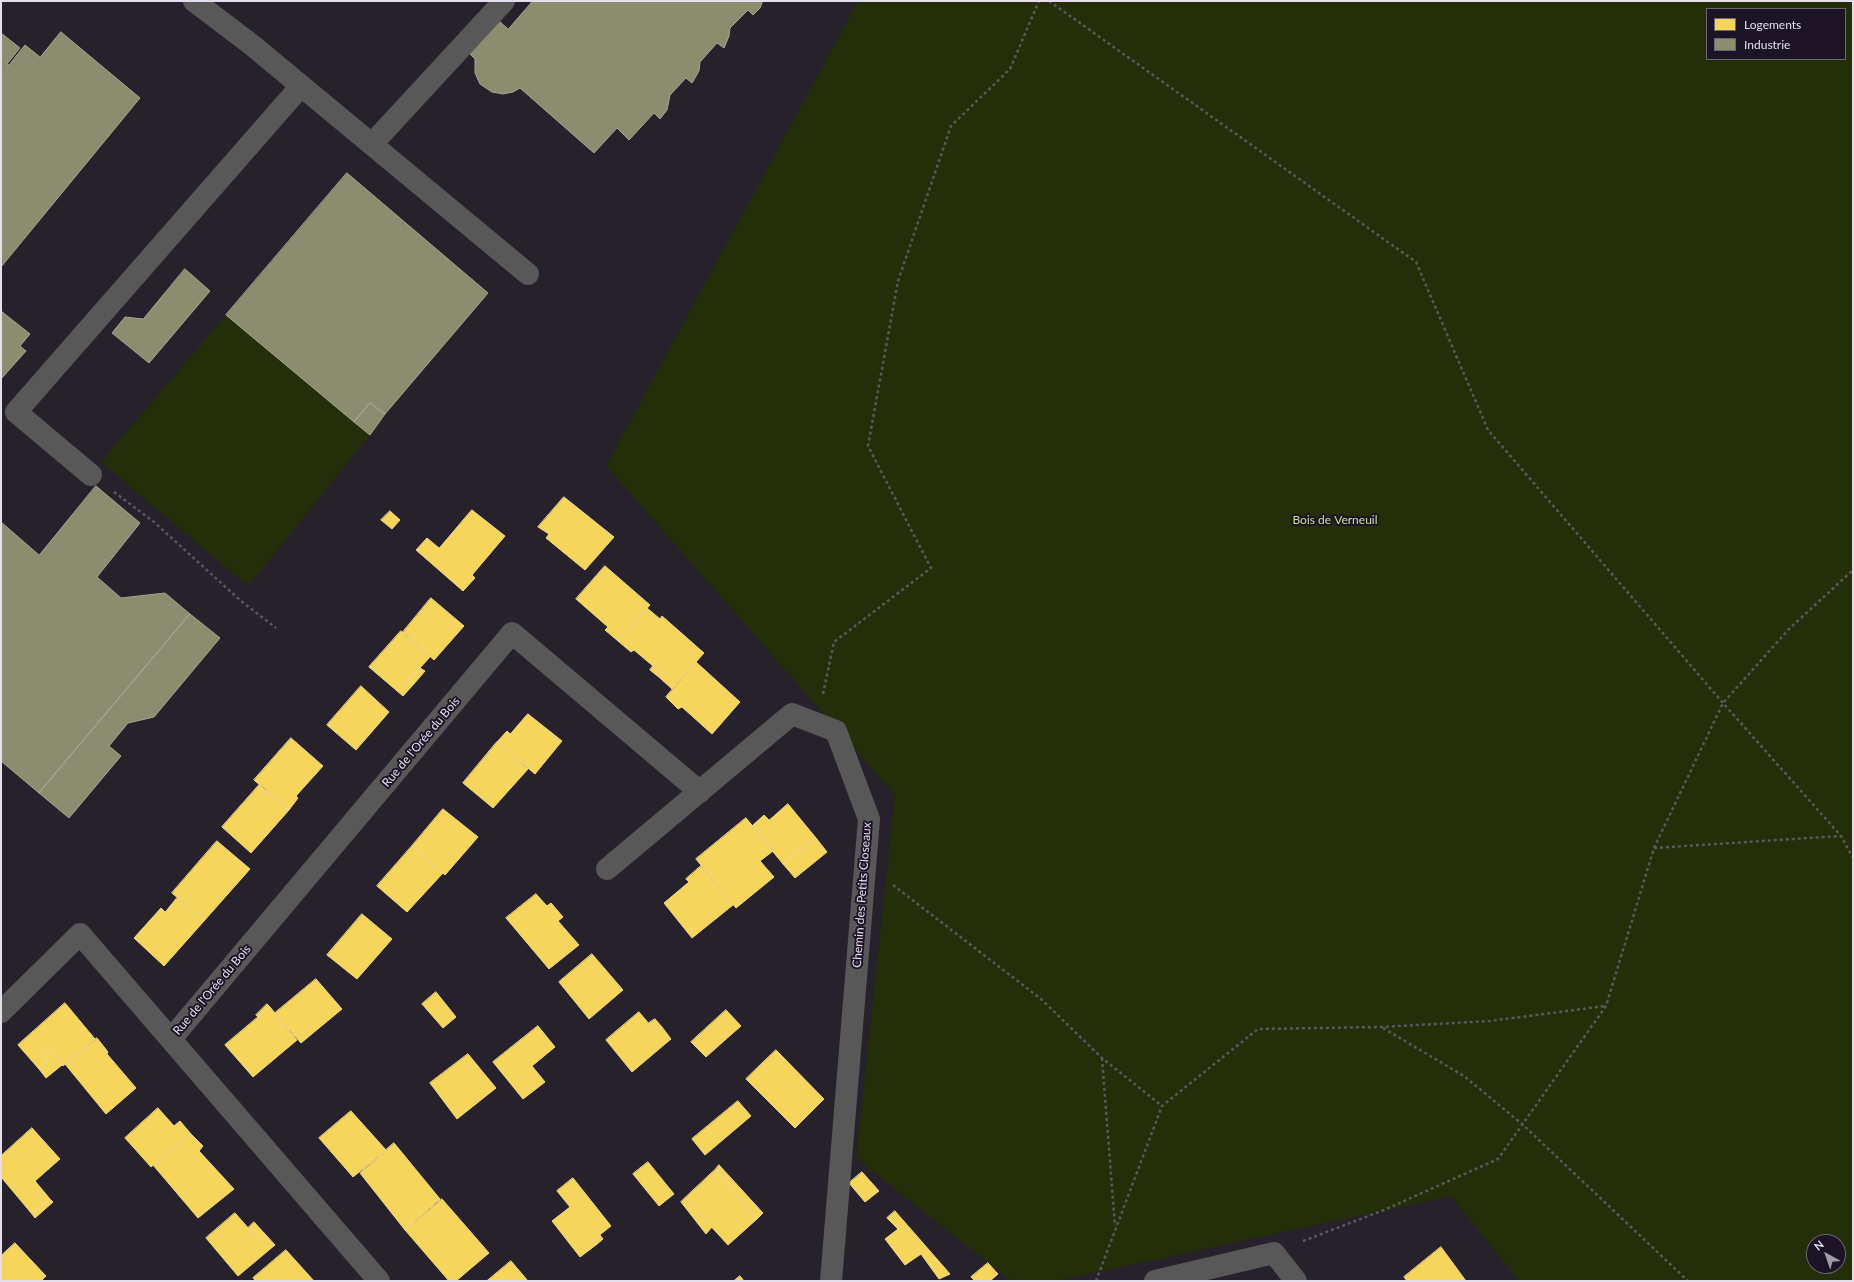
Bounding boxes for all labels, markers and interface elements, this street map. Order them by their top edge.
legend [1706,8,1846,60]
text: Logements [1744,17,1801,32]
text: Industrie [1744,37,1790,52]
park label: Bois de Verneuil [1292,513,1378,527]
street label: Rue de l'Orée du Bois [379,694,463,790]
street label: Chemin des Petits Closeaux [850,822,874,968]
street label: Rue de l'Orée du Bois [170,942,254,1038]
north arrow [1806,1234,1846,1274]
text: N [1811,1237,1826,1253]

